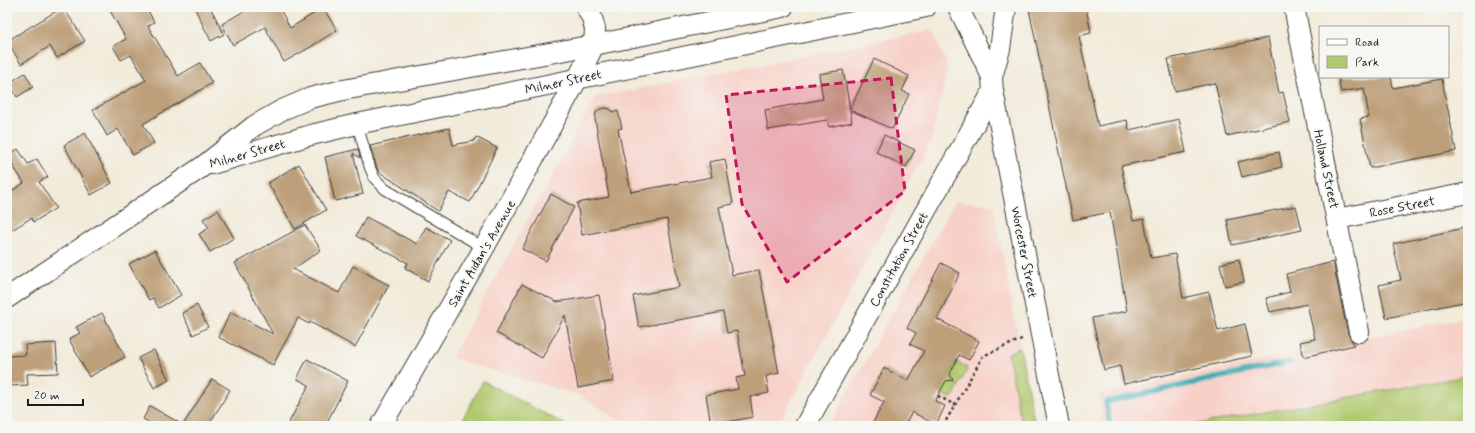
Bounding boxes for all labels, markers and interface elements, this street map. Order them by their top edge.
legend [1319,26,1449,78]
text: Road [1355,35,1379,51]
text: Park [1355,55,1379,71]
street label: Milner Street [524,66,603,99]
street label: Holland Street [1309,128,1342,210]
street label: Milner Street [208,136,287,173]
street label: Rose Street [1368,193,1436,222]
street label: Saint Aidan's Avenue [445,197,520,310]
street label: Worcester Street [1006,205,1041,300]
street label: Constitution Street [866,209,932,310]
scale bar [28,381,83,407]
text: 20 m [34,388,60,404]

